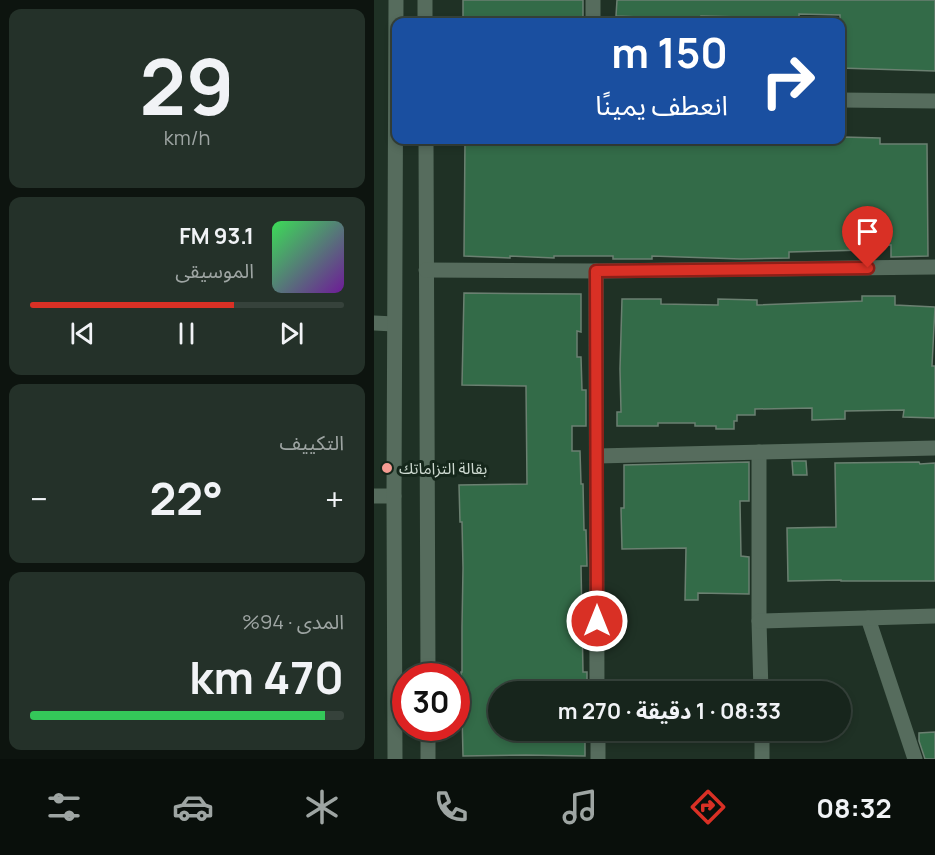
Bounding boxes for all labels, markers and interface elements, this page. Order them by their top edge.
text: 150 m [611,23,728,81]
text: 29 [140,32,234,138]
icon: right [749,42,827,120]
text: انعطف يمينًا [595,86,728,123]
text: km/h [164,124,210,151]
pin [842,206,893,268]
icon: arrive [851,215,884,248]
text: 93.1 FM [179,221,254,251]
text: الموسيقى [175,257,254,284]
icon: previous [66,317,99,350]
icon: pause [170,317,203,350]
icon: next [275,317,308,350]
text: التكييف [280,429,344,456]
place label: بقالة التزاماتك [399,457,487,479]
marker: بقالة التزاماتك [380,461,394,475]
text: 22° [149,467,223,529]
text: − [30,476,48,521]
text: + [325,476,344,521]
position arrow [565,589,629,653]
text: المدى · 94% [242,608,344,635]
text: 470 km [189,646,344,708]
speed limit sign: 30 [392,663,470,741]
text: 08:33 · 1 دقيقة · 270 m [558,696,781,726]
icon: filters [43,786,85,828]
icon: car [172,786,214,828]
icon: climate [301,786,343,828]
icon: phone [430,786,472,828]
icon: music [559,786,601,828]
icon: directions [687,786,729,828]
text: 08:32 [816,789,892,826]

